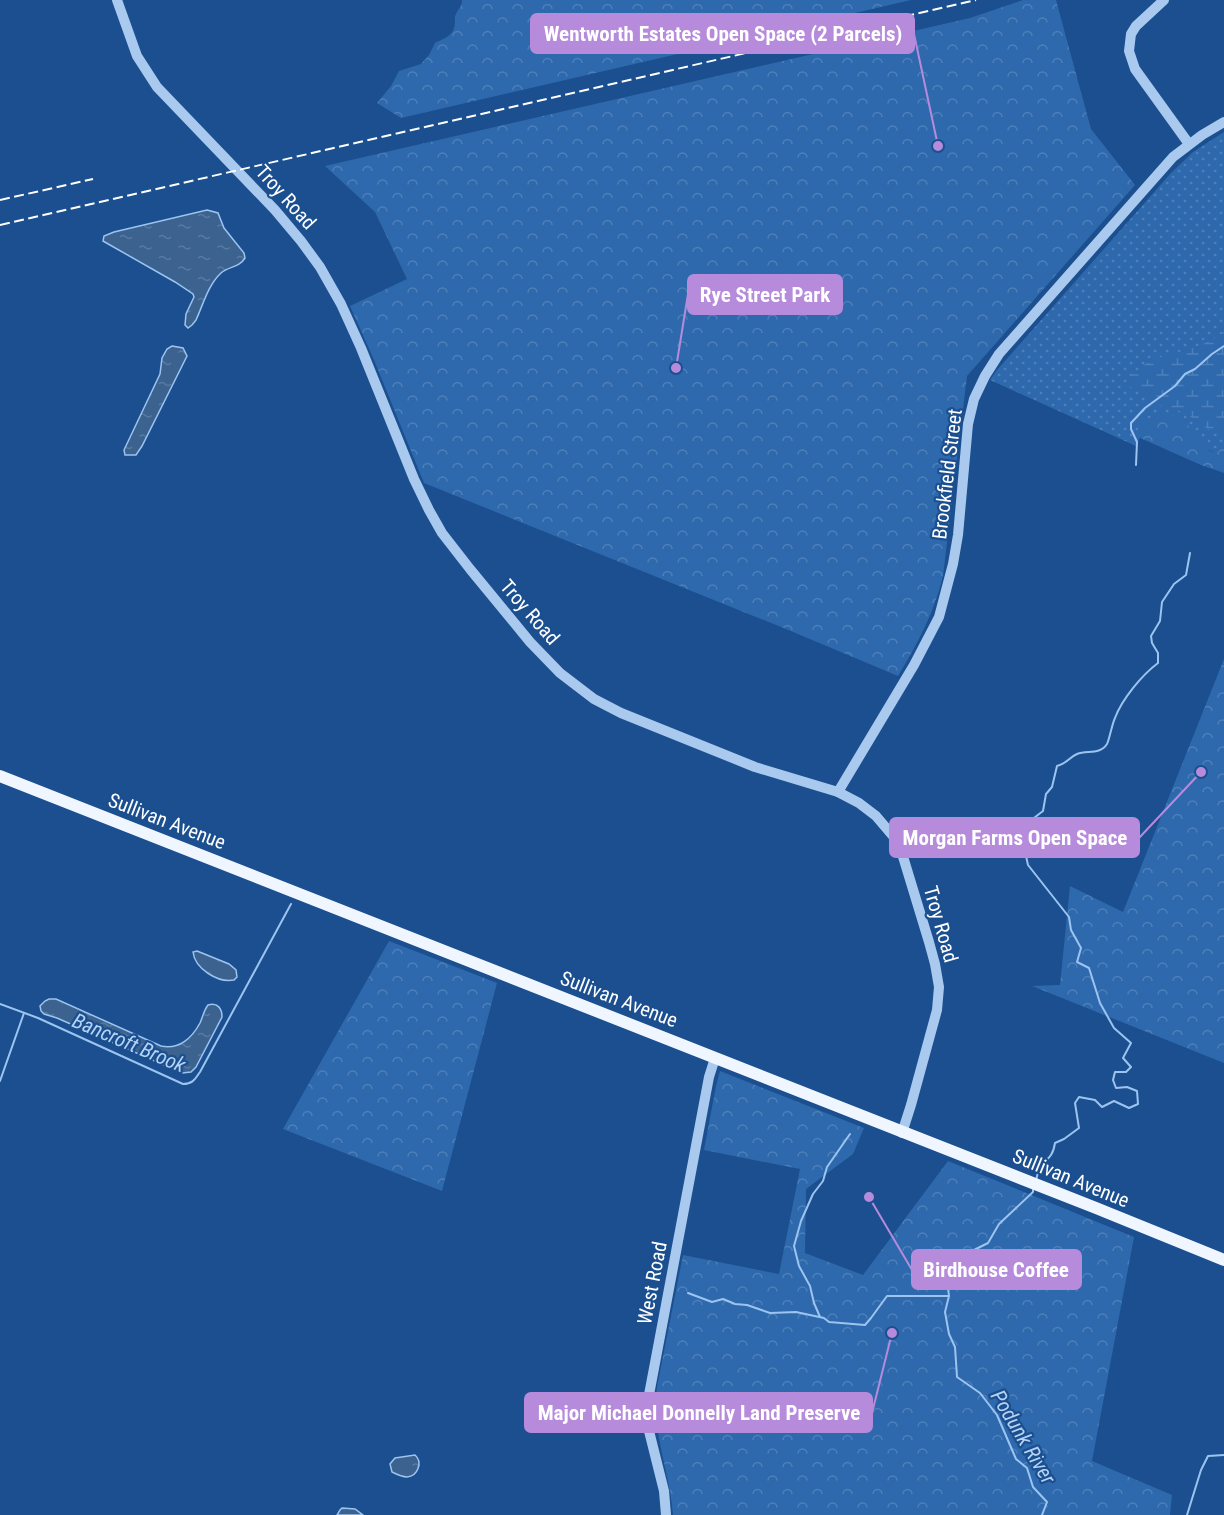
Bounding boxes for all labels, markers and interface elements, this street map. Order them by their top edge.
callout: Wentworth Estates Open Space (2 Parcels) [531,14,914,53]
text: Wentworth Estates Open Space (2 Parcels) [544,22,902,46]
street label: Troy Road [251,160,321,234]
callout: Rye Street Park [688,275,842,314]
text: Rye Street Park [700,283,831,307]
street label: Brookfield Street [927,407,967,541]
street label: Troy Road [495,574,565,650]
street label: Sullivan Avenue [105,788,229,854]
callout: Morgan Farms Open Space [890,818,1139,857]
text: Morgan Farms Open Space [903,826,1127,850]
street label: Troy Road [919,883,963,965]
street label: Sullivan Avenue [557,966,681,1032]
water label: Bancroft Brook [69,1008,190,1078]
street label: Sullivan Avenue [1009,1144,1133,1212]
street label: West Road [632,1239,672,1327]
callout: Birdhouse Coffee [912,1250,1081,1289]
text: Birdhouse Coffee [923,1258,1069,1282]
water label: Podunk River [986,1386,1061,1489]
callout: Major Michael Donnelly Land Preserve [525,1393,872,1432]
text: Major Michael Donnelly Land Preserve [538,1401,860,1425]

